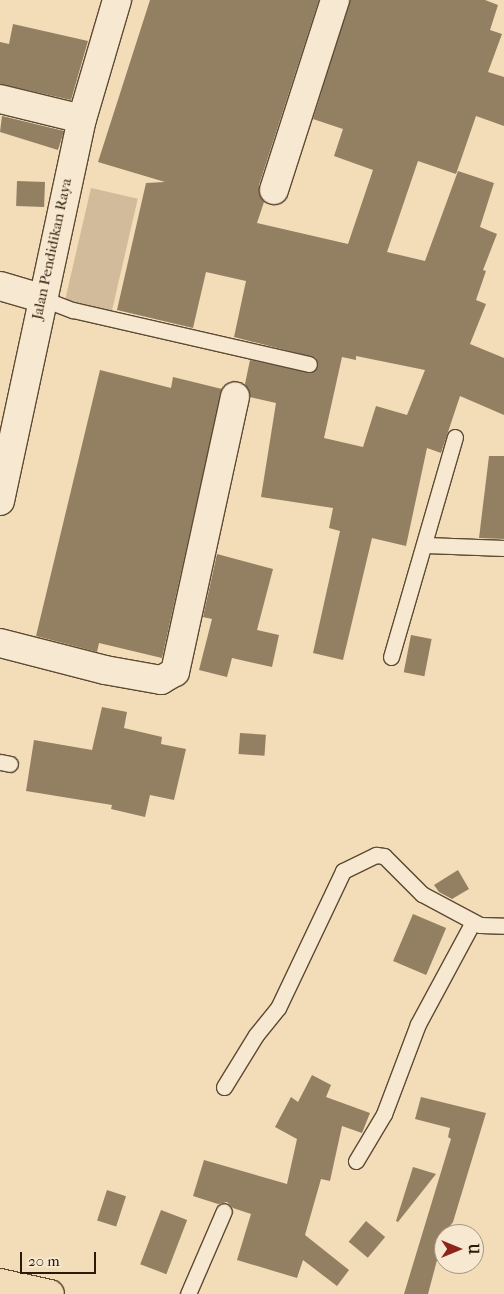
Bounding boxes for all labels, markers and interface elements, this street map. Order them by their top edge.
street label: Jalan Pendidikan Raya [28,177,76,321]
north arrow [434,1224,484,1274]
scale bar [22,1242,99,1274]
text: U [465,1244,482,1254]
text: 20 m [28,1252,60,1270]

